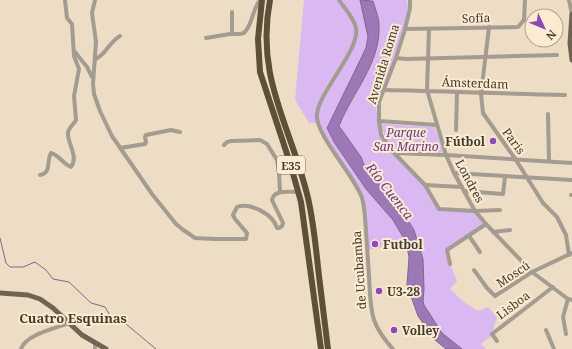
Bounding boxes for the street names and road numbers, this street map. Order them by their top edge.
street label: Sofía [461,9,491,27]
street label: Avenida Roma [363,22,403,106]
street label: Ámsterdam [441,73,509,93]
street label: Paris [499,124,529,158]
road number: E35 [277,156,305,174]
street label: Londres [451,156,489,206]
street label: de Ucubamba [348,230,370,310]
street label: Moscú [493,257,534,291]
street label: Lisboa [493,287,533,323]

